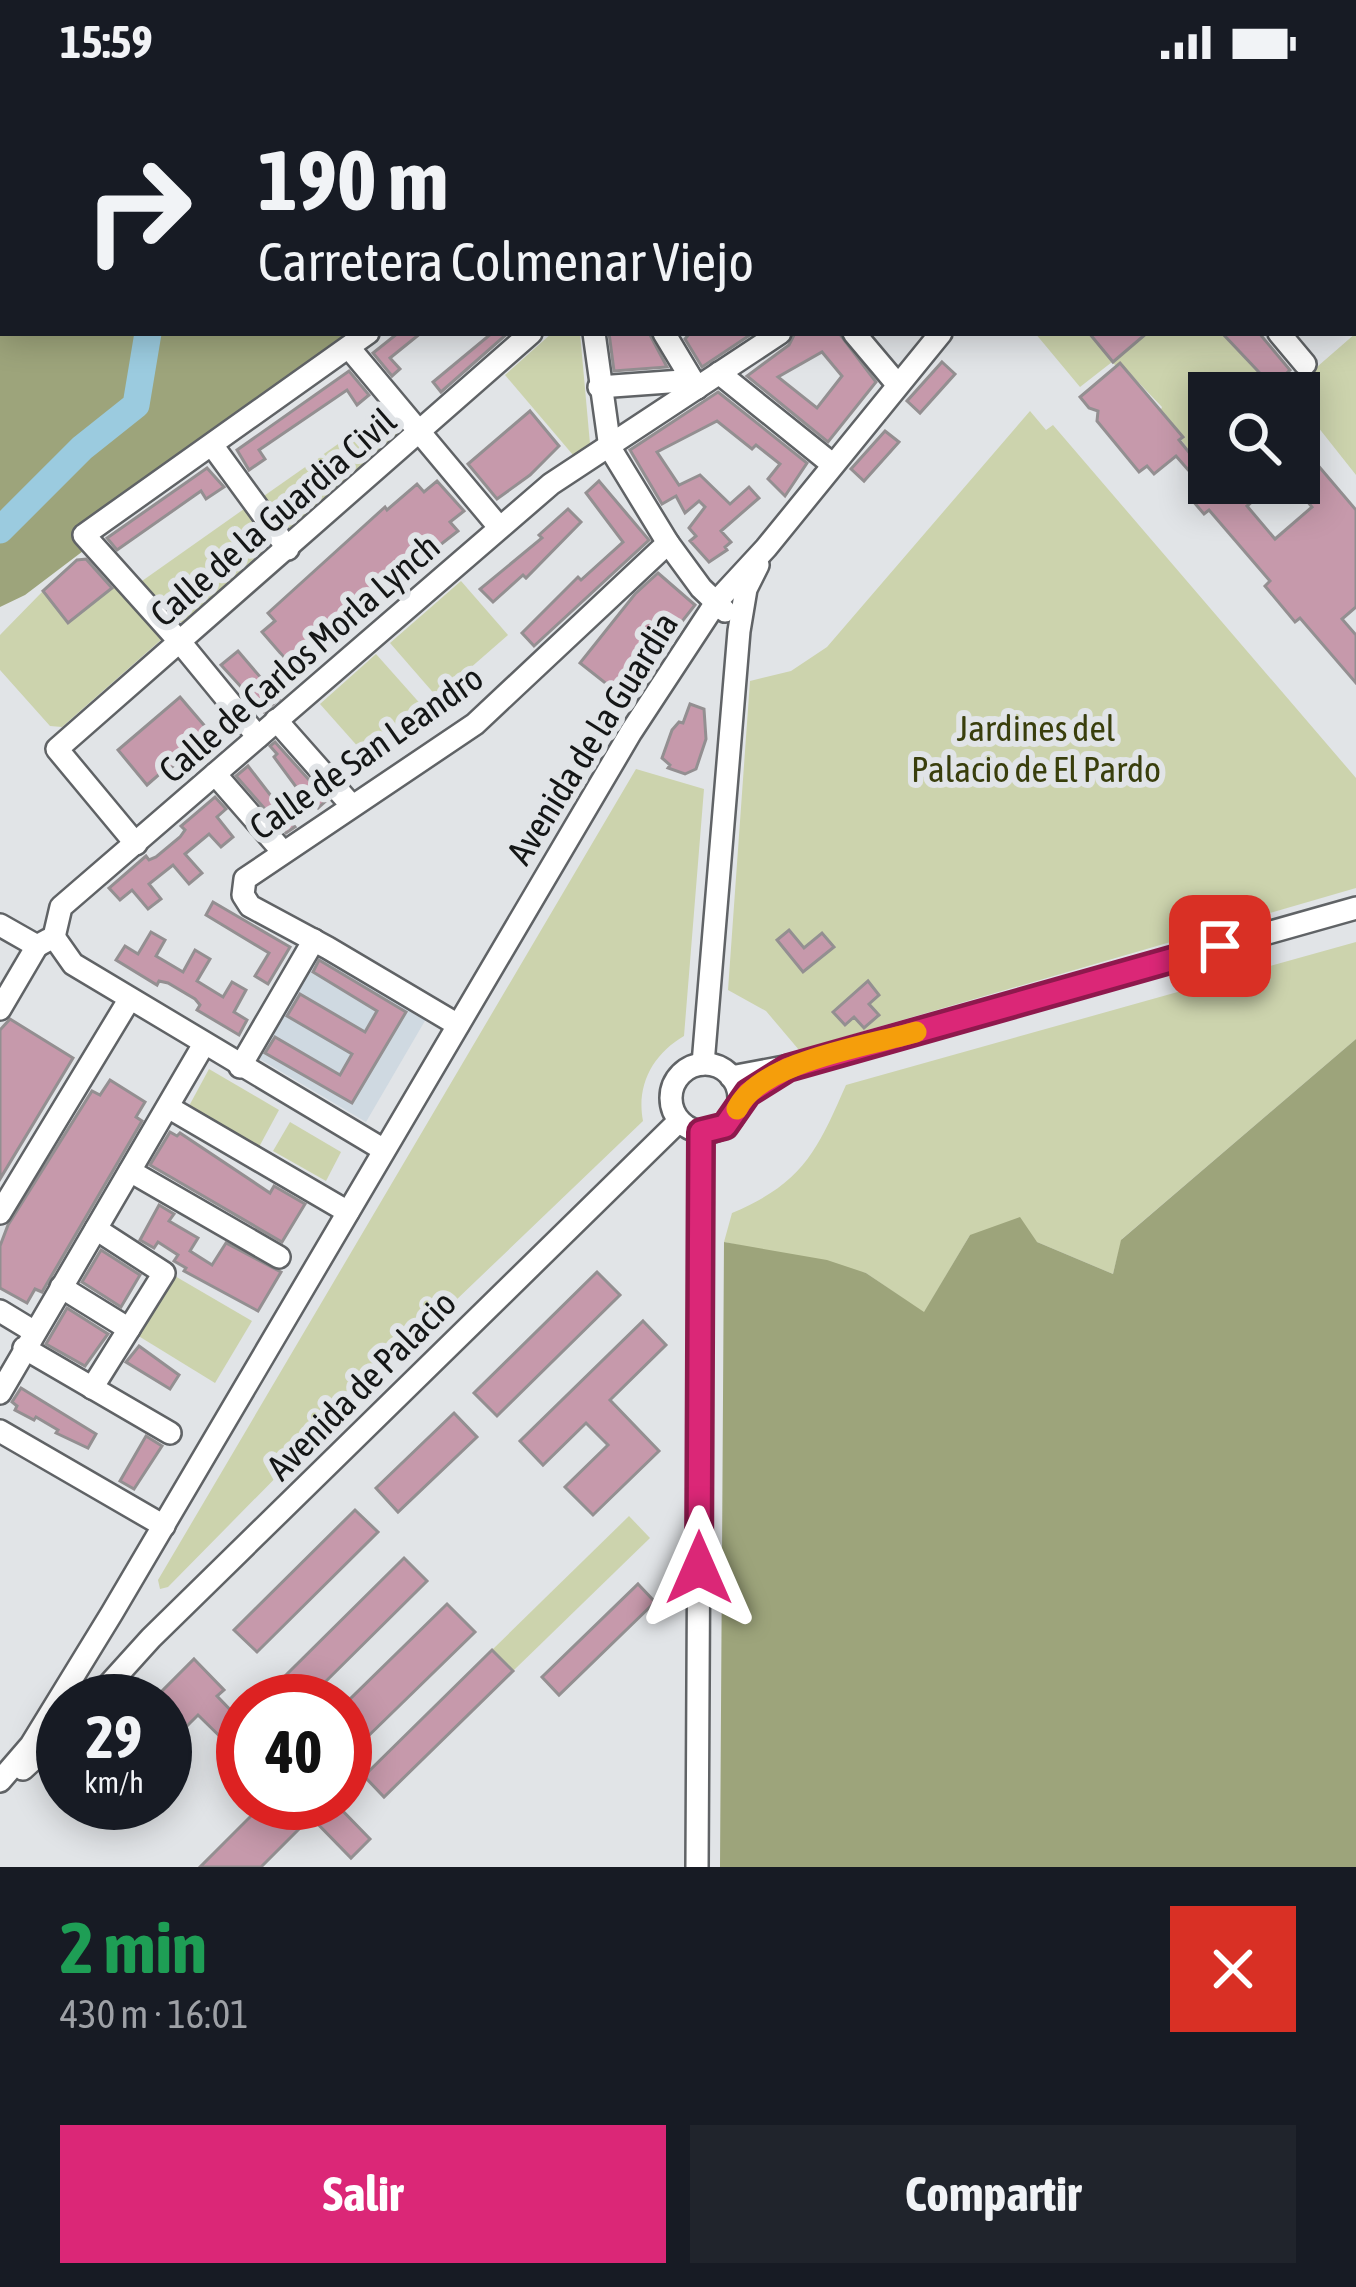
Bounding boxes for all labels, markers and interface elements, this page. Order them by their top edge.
text: 15:59 [60,16,153,68]
icon: right [60,132,216,288]
text: 190 m [258,132,448,228]
text: Carretera Colmenar Viejo [258,231,754,292]
map controls [1188,372,1320,504]
button: search [1188,372,1320,504]
street label: Calle de la Guardia Civil [142,399,404,635]
street label: Calle de Carlos Morla Lynch [150,525,448,791]
street label: Avenida de la Guardia [498,605,686,871]
street label: Calle de San Leandro [241,656,491,848]
park label: Jardines del Palacio de El Pardo [911,707,1161,790]
pin [1169,895,1271,997]
icon: arrive [1187,913,1253,979]
street label: Avenida de Palacio [258,1282,464,1488]
position arrow [636,1505,762,1631]
speed limit sign: 40 [216,1674,372,1830]
text: 29 [86,1702,142,1771]
text: km/h [84,1765,144,1799]
text: 2 min [60,1906,207,1988]
button: close [1170,1906,1296,2032]
text: 430 m · 16:01 [60,1992,249,2036]
button: Salir [60,2125,666,2263]
button: Compartir [690,2125,1296,2263]

